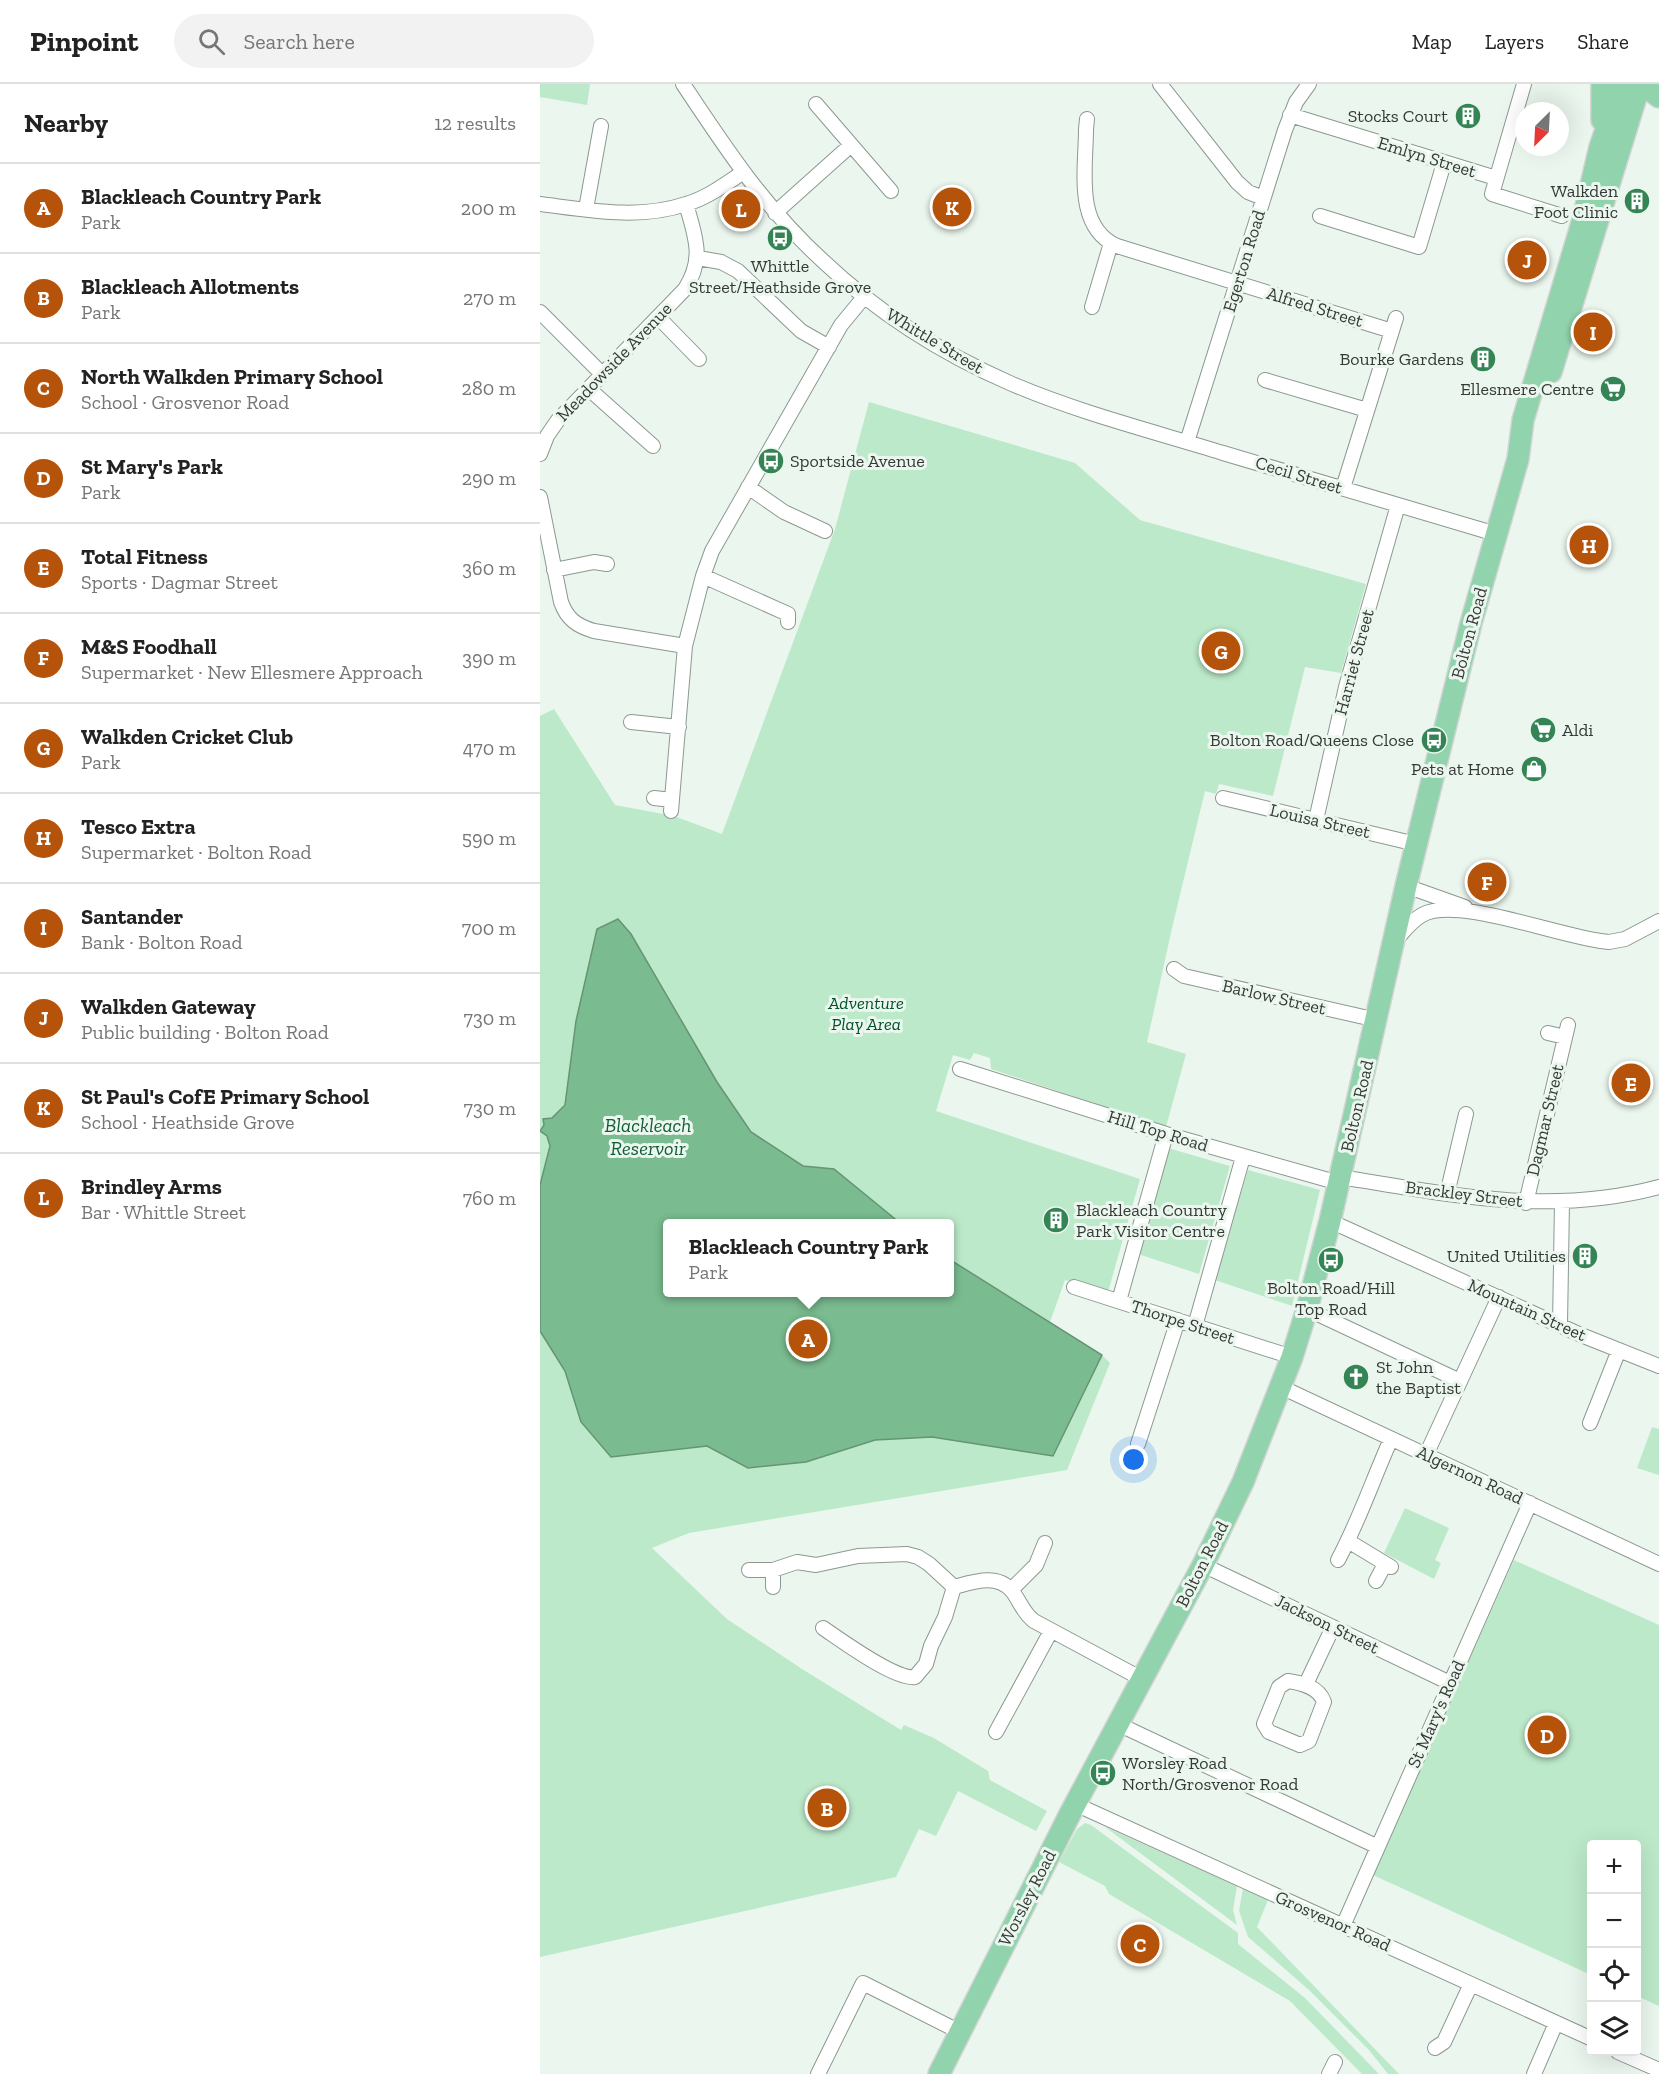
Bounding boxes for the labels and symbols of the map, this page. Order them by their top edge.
building icon: Stocks Court [1453,101,1483,131]
north arrow [1515,102,1569,156]
place label: Stocks Court [1348,105,1448,127]
street label: Emlyn Street [1375,132,1479,182]
place label: Walkden Foot Clinic [1534,180,1619,223]
pin: K [932,184,972,230]
pin: L [722,186,760,232]
building icon: Walkden Foot Clinic [1622,186,1652,216]
street label: Egerton Road [1218,207,1270,315]
bus stop icon: Whittle Street/Heathside Grove [765,223,795,253]
pin: J [1508,238,1546,282]
place label: Whittle Street/Heathside Grove [689,255,871,298]
street label: Alfred Street [1264,282,1366,332]
street label: Meadowside Avenue [552,298,676,426]
street label: Whittle Street [882,303,988,379]
pin: I [1574,310,1612,354]
building icon: Bourke Gardens [1468,344,1498,374]
place label: Bourke Gardens [1340,348,1464,370]
supermarket icon: Ellesmere Centre [1598,374,1628,404]
place label: Ellesmere Centre [1460,378,1594,400]
bus stop icon: Sportside Avenue [756,446,786,476]
place label: Sportside Avenue [790,450,925,472]
street label: Cecil Street [1253,451,1345,499]
pin: H [1570,522,1608,568]
street label: Bolton Road [1446,585,1492,681]
street label: Harriet Street [1329,606,1379,717]
pin: G [1202,628,1240,674]
supermarket icon: Aldi [1528,715,1558,745]
place label: Aldi [1562,719,1593,741]
bus stop icon: Bolton Road/Queens Close [1419,725,1449,755]
place label: Bolton Road/Queens Close [1210,729,1414,751]
shop icon: Pets at Home [1519,754,1549,784]
place label: Pets at Home [1411,758,1514,780]
street label: Louisa Street [1268,799,1373,843]
pin: F [1468,860,1506,904]
street label: Barlow Street [1220,974,1328,1020]
park label: Adventure Play Area [827,992,904,1035]
street label: Bolton Road [1336,1058,1378,1154]
pin: E [1612,1060,1650,1106]
street label: Dagmar Street [1521,1062,1569,1178]
street label: Hill Top Road [1105,1105,1211,1157]
water label: Blackleach Reservoir [605,1113,691,1160]
street label: Brackley Street [1404,1176,1524,1212]
place label: Blackleach Country Park Visitor Centre [1076,1199,1228,1242]
building icon: Blackleach Country Park Visitor Centre [1041,1205,1071,1235]
building icon: United Utilities [1570,1241,1600,1271]
bus stop icon: Bolton Road/Hill Top Road [1316,1245,1346,1275]
place label: United Utilities [1447,1245,1566,1267]
street label: Mountain Street [1464,1274,1590,1346]
place label: Bolton Road/Hill Top Road [1267,1277,1395,1320]
street label: Thorpe Street [1128,1295,1238,1349]
pin: A [788,1316,828,1362]
place label: St John the Baptist [1376,1356,1461,1399]
church icon: St John the Baptist [1341,1362,1371,1392]
street label: Algernon Road [1413,1441,1527,1509]
your location [1119,1445,1148,1474]
street label: Bolton Road [1171,1517,1233,1611]
street label: Jackson Street [1271,1589,1383,1659]
street label: St Mary's Road [1402,1657,1470,1771]
pin: D [1528,1712,1566,1758]
place label: Worsley Road North/Grosvenor Road [1122,1752,1298,1795]
bus stop icon: Worsley Road North/Grosvenor Road [1088,1758,1118,1788]
pin: B [808,1786,846,1830]
street label: Worsley Road [993,1846,1061,1950]
street label: Grosvenor Road [1272,1886,1394,1956]
pin: C [1120,1922,1160,1966]

